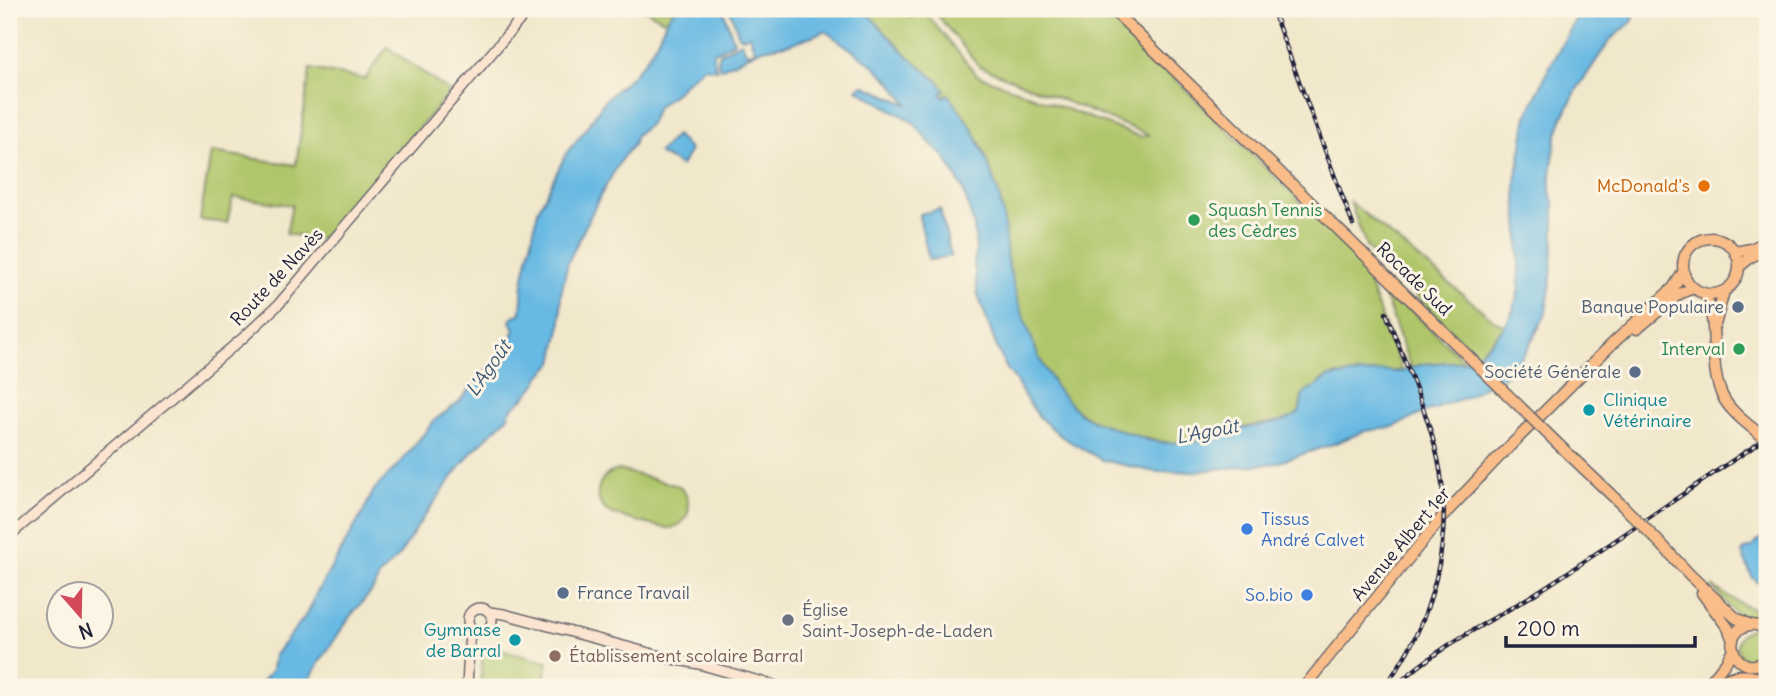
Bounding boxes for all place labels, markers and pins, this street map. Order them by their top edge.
place label: McDonald's [1597,174,1690,197]
marker: McDonald's [1696,178,1712,194]
place label: Squash Tennis des Cèdres [1208,198,1322,242]
marker: Squash Tennis des Cèdres [1186,212,1202,228]
place label: Banque Populaire [1581,295,1724,318]
marker: Banque Populaire [1730,299,1746,315]
place label: Interval [1661,337,1725,360]
marker: Interval [1731,341,1747,357]
place label: Société Générale [1484,360,1621,383]
marker: Société Générale [1627,364,1643,380]
place label: Clinique Vétérinaire [1603,388,1691,432]
marker: Clinique Vétérinaire [1581,402,1597,418]
place label: Tissus André Calvet [1261,507,1365,551]
marker: Tissus André Calvet [1239,521,1255,537]
place label: France Travail [577,581,690,604]
place label: So.bio [1245,583,1293,606]
marker: France Travail [555,585,571,601]
marker: So.bio [1299,587,1315,603]
place label: Église Saint-Joseph-de-Laden [802,598,993,642]
marker: Église Saint-Joseph-de-Laden [780,612,796,628]
place label: Gymnase de Barral [423,618,501,662]
marker: Gymnase de Barral [507,632,523,648]
place label: Établissement scolaire Barral [569,644,803,667]
marker: Établissement scolaire Barral [547,648,563,664]

